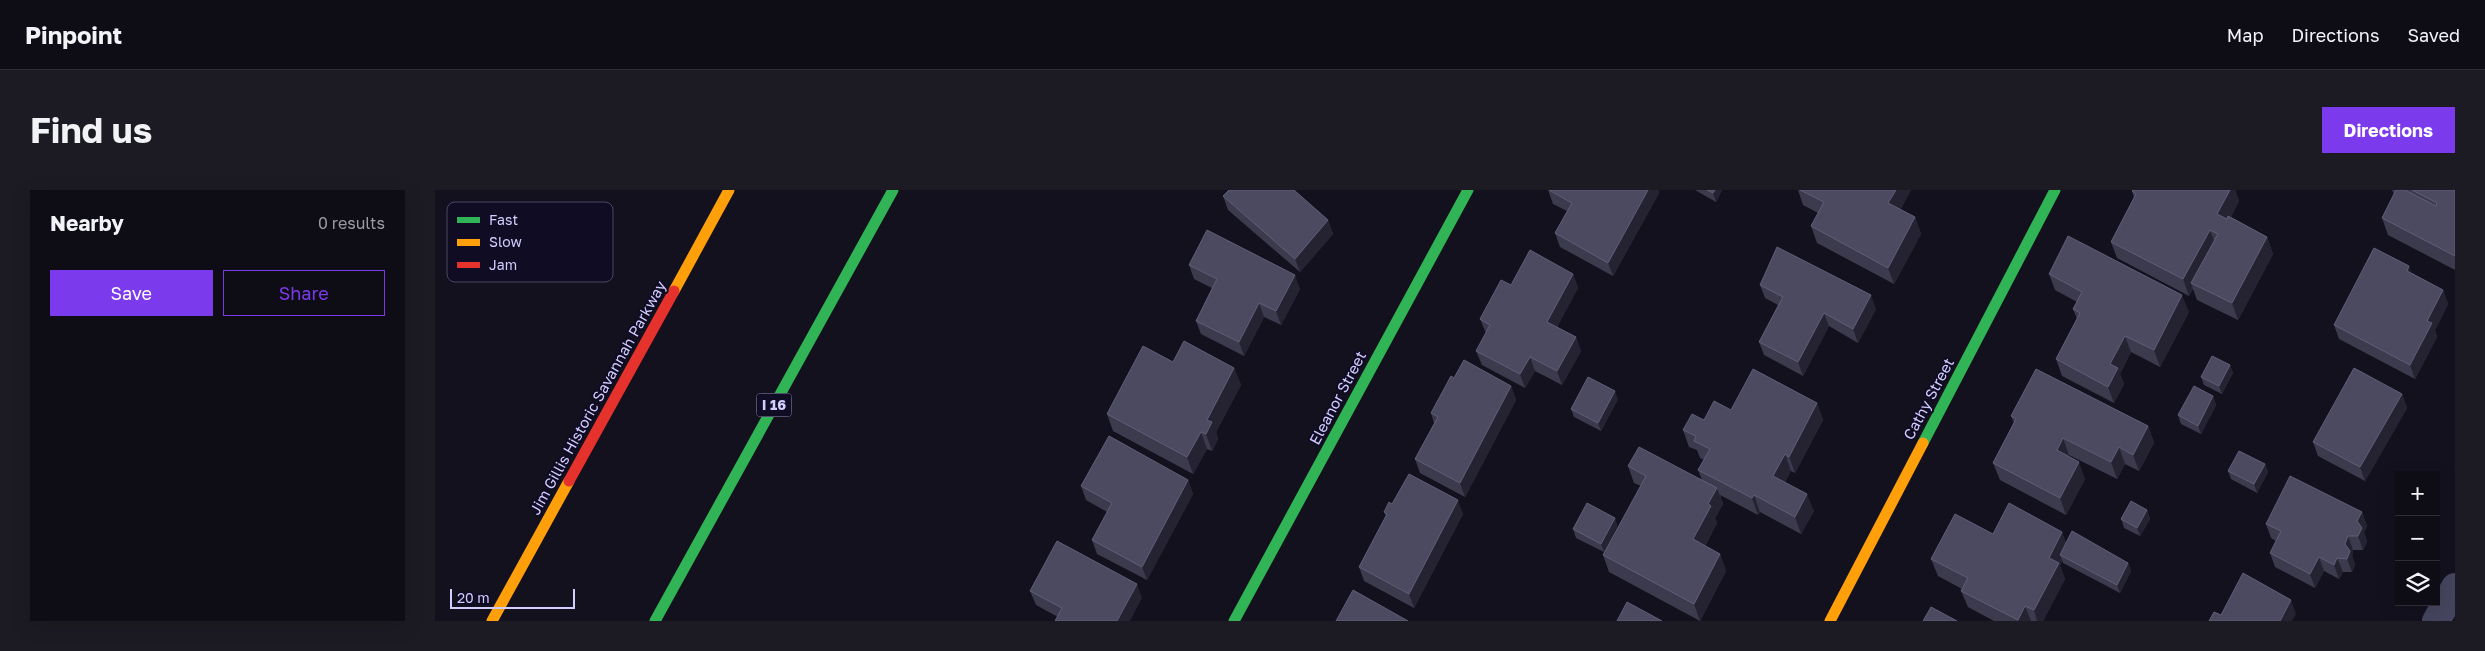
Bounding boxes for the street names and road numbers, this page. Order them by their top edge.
street label: Jim Gillis Historic Savannah Parkway [525,277,669,518]
street label: Eleanor Street [1305,348,1369,447]
street label: Cathy Street [1899,355,1957,442]
road number: I 16 [757,394,791,416]

